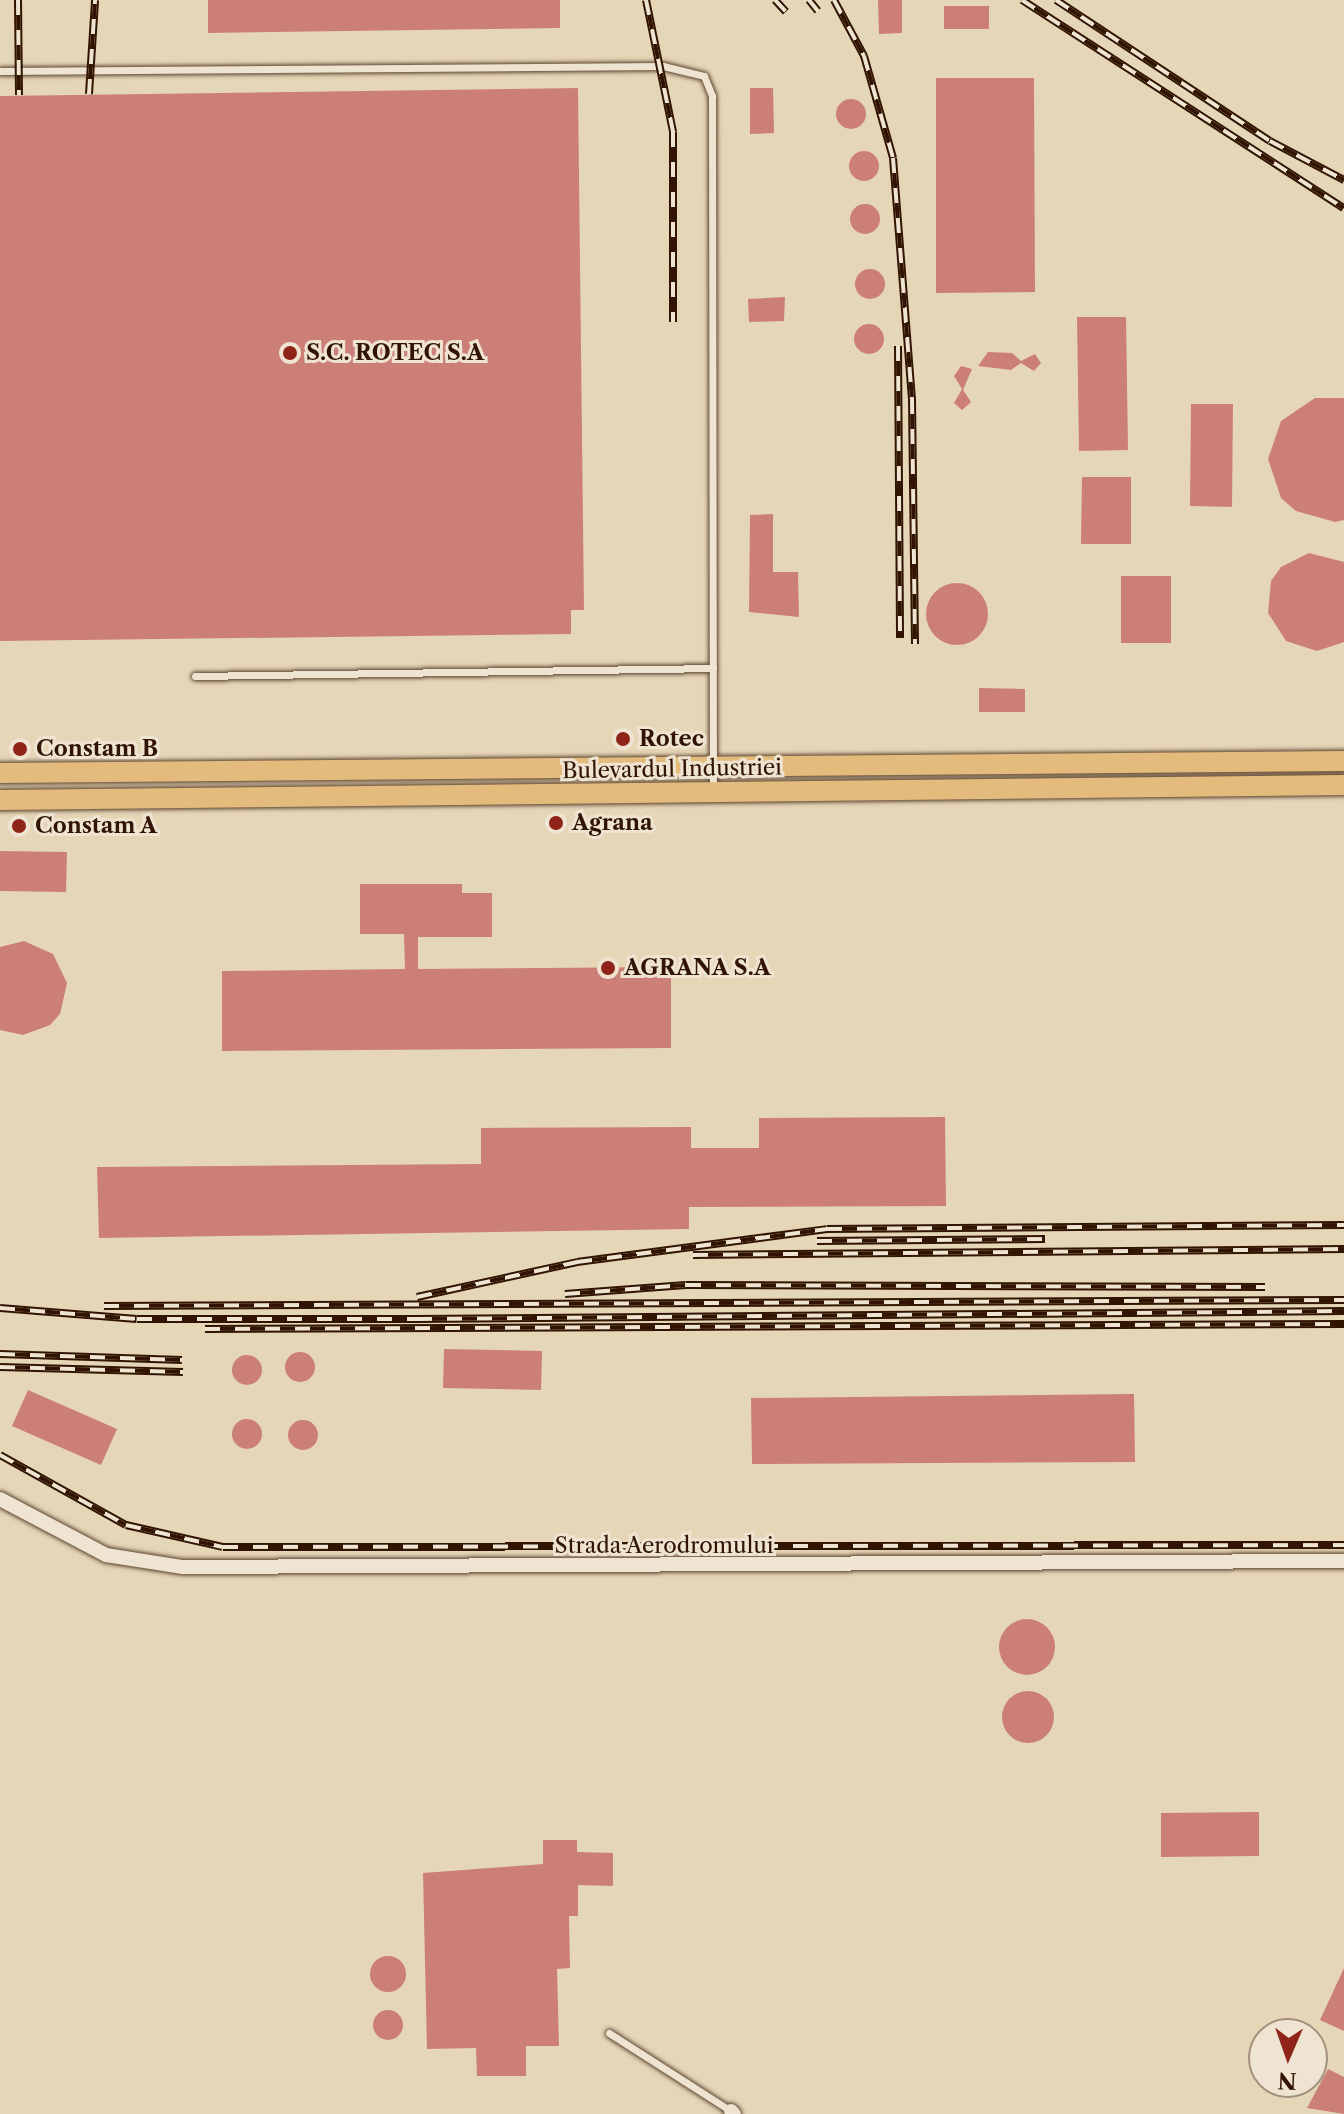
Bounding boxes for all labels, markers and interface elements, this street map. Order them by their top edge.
place label: S.C. ROTEC S.A [306,340,484,366]
marker: S.C. ROTEC S.A [281,344,299,362]
place label: Rotec [639,726,704,752]
marker: Rotec [614,730,632,748]
place label: Constam B [36,736,158,762]
marker: Constam B [11,740,29,758]
street label: Bulevardul Industriei [562,754,782,784]
place label: Agrana [572,810,653,836]
place label: Constam A [35,813,158,839]
marker: Agrana [547,814,565,832]
marker: Constam A [10,817,28,835]
place label: AGRANA S.A [624,955,772,981]
marker: AGRANA S.A [599,959,617,977]
street label: Strada Aerodromului [554,1533,774,1559]
north arrow [1248,2018,1328,2098]
text: N [1277,2067,1297,2094]

